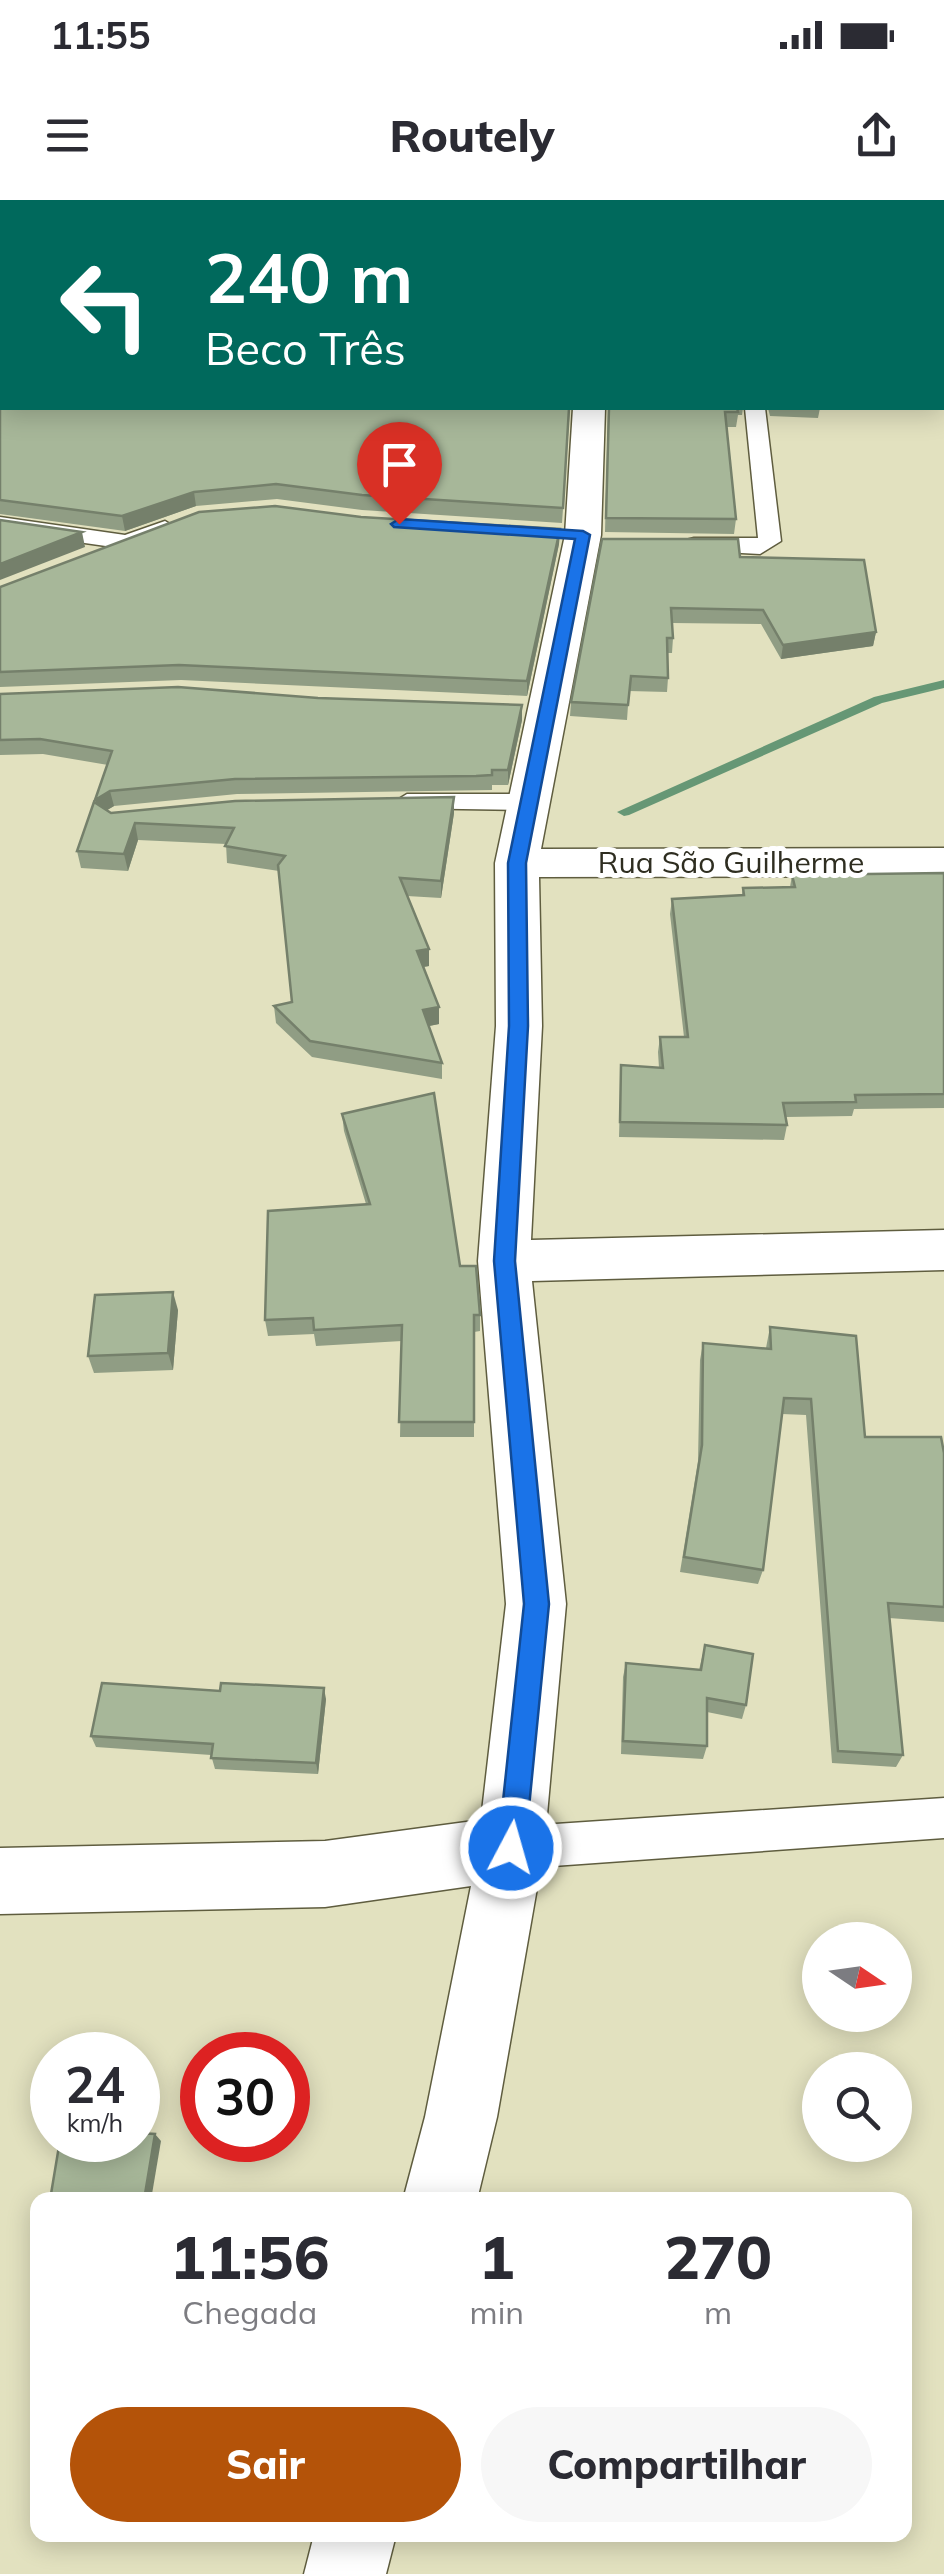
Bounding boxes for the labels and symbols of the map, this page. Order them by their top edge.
pin [357,422,442,525]
street label: Rua São Guilherme [598,843,864,881]
position arrow [459,1796,563,1900]
north arrow [802,1922,912,2032]
speed limit sign: 30 [180,2032,310,2162]

